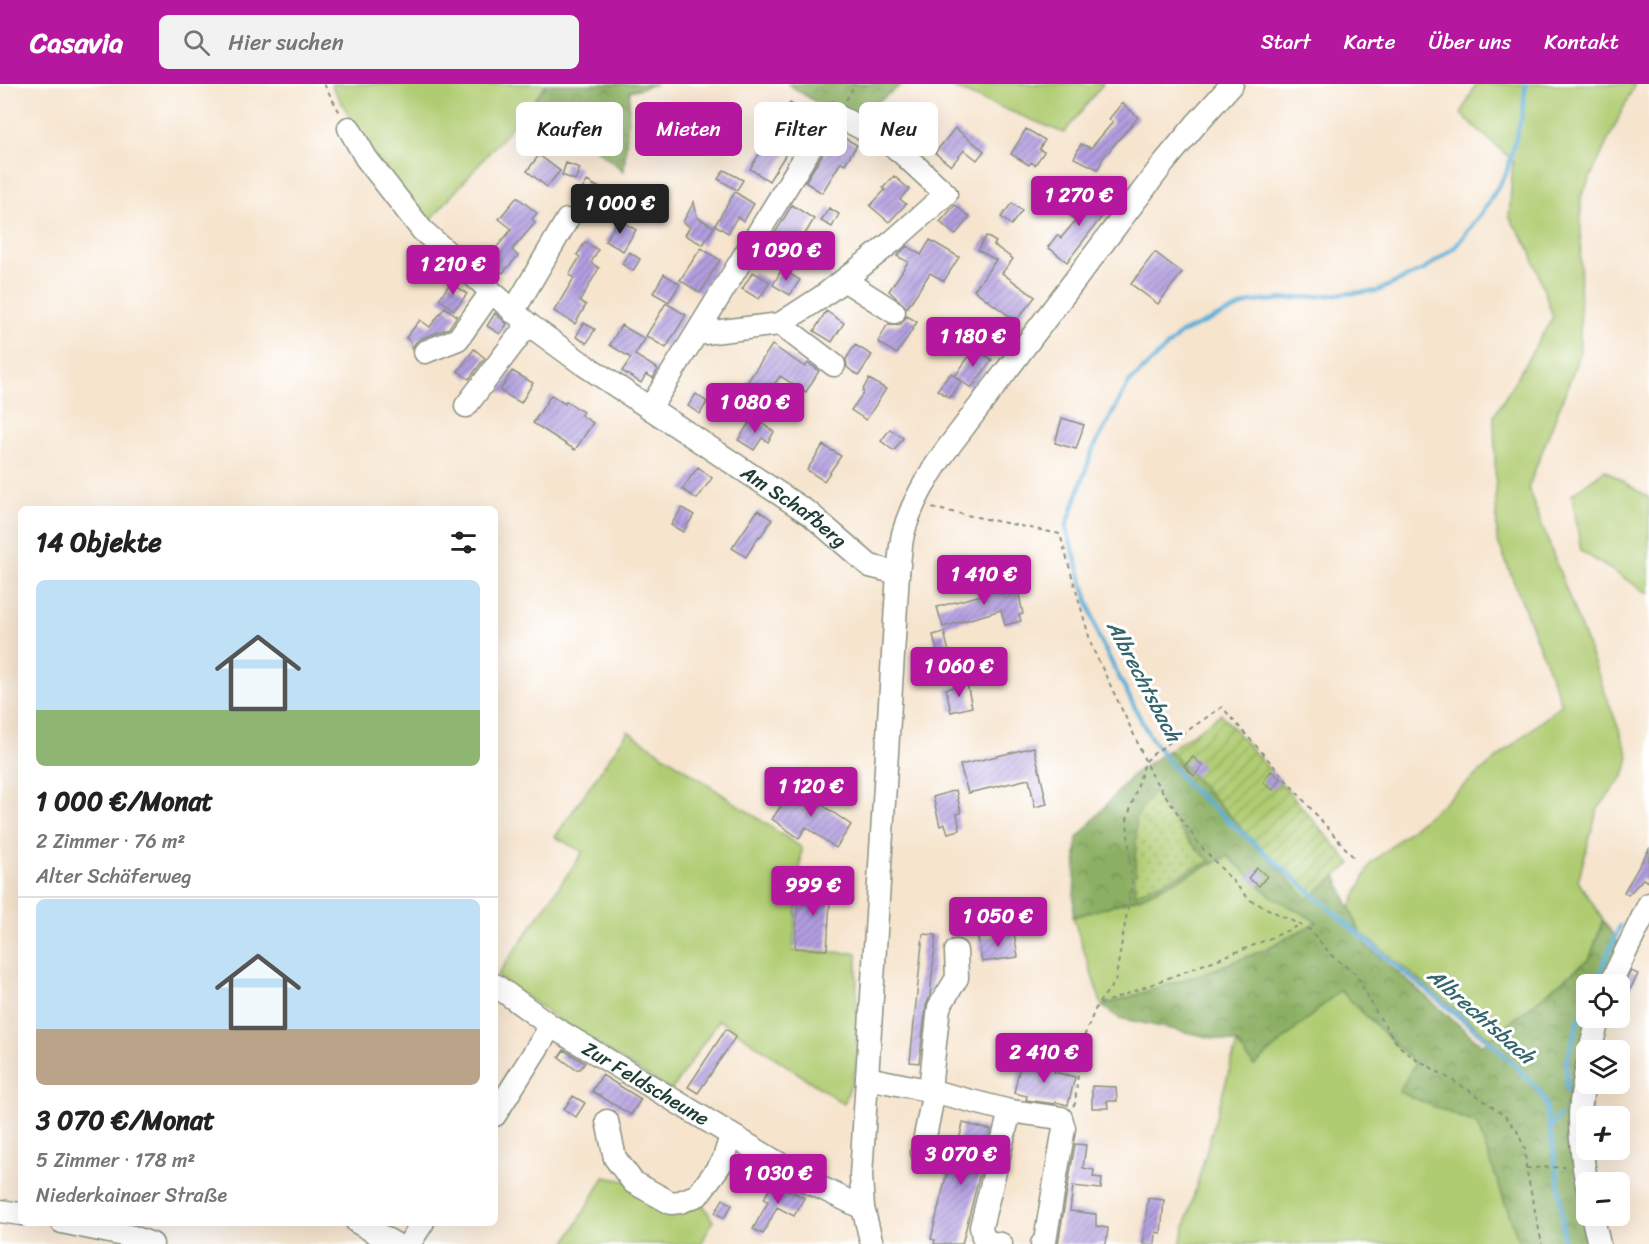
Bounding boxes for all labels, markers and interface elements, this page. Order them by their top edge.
search box [159,15,579,69]
text: Casavia [30,18,123,67]
text: Hier suchen [228,23,344,62]
text: Start [1261,23,1311,61]
text: Karte [1344,23,1396,61]
text: Über uns [1429,23,1511,61]
text: Kontakt [1544,23,1619,61]
icon: search [180,26,213,59]
chip: Kaufen [516,102,623,156]
chip: Mieten [635,102,742,156]
chip: Filter [754,102,847,156]
chip: Neu [859,102,938,156]
pin: 1 270 € [1024,176,1134,227]
text: 1 270 € [1045,178,1113,213]
pin: 1 000 € [565,184,675,235]
text: 1 000 € [585,186,655,221]
pin: 1 090 € [731,231,841,282]
text: 1 090 € [751,233,821,268]
pin: 1 210 € [398,245,508,296]
text: 1 210 € [420,247,486,282]
pin: 1 180 € [918,317,1028,368]
text: 1 180 € [940,319,1006,354]
pin: 1 080 € [700,383,810,434]
text: 1 080 € [720,385,790,420]
street label: Am Schafberg [733,455,855,557]
text: 14 Objekte [36,519,162,565]
icon: filters [447,526,480,559]
pin: 1 410 € [929,555,1039,606]
text: 1 410 € [951,557,1017,592]
water label: Albrechtsbach [1095,612,1193,750]
icon: home [204,619,312,727]
pin: 1 060 € [904,647,1014,698]
text: 1 060 € [925,649,993,684]
pin: 1 120 € [756,767,866,818]
text: 1 120 € [778,769,844,804]
text: 1 000 €/Monat [36,778,213,824]
text: 2 Zimmer · 76 m² [36,824,185,859]
text: Alter Schäferweg [36,859,192,894]
pin: 999 € [771,866,855,917]
text: 999 € [785,868,841,903]
pin: 1 050 € [943,897,1053,948]
text: 1 050 € [963,899,1033,934]
icon: home [204,938,312,1046]
water label: Albrechtsbach [1418,957,1545,1075]
map controls [1576,974,1630,1226]
button: locate [1576,974,1630,1028]
street label: Zur Feldscheune [575,1032,716,1136]
pin: 2 410 € [989,1033,1099,1084]
text: 2 410 € [1010,1035,1078,1070]
button: layers [1576,1040,1630,1094]
text: 3 070 €/Monat [36,1097,215,1143]
button: + [1576,1106,1630,1160]
pin: 3 070 € [906,1135,1016,1186]
text: 3 070 € [925,1137,997,1172]
text: 5 Zimmer · 178 m² [36,1143,195,1178]
pin: 1 030 € [723,1154,833,1205]
text: 1 030 € [744,1156,812,1191]
button: − [1576,1172,1630,1226]
text: Niederkainaer Straße [36,1178,227,1213]

